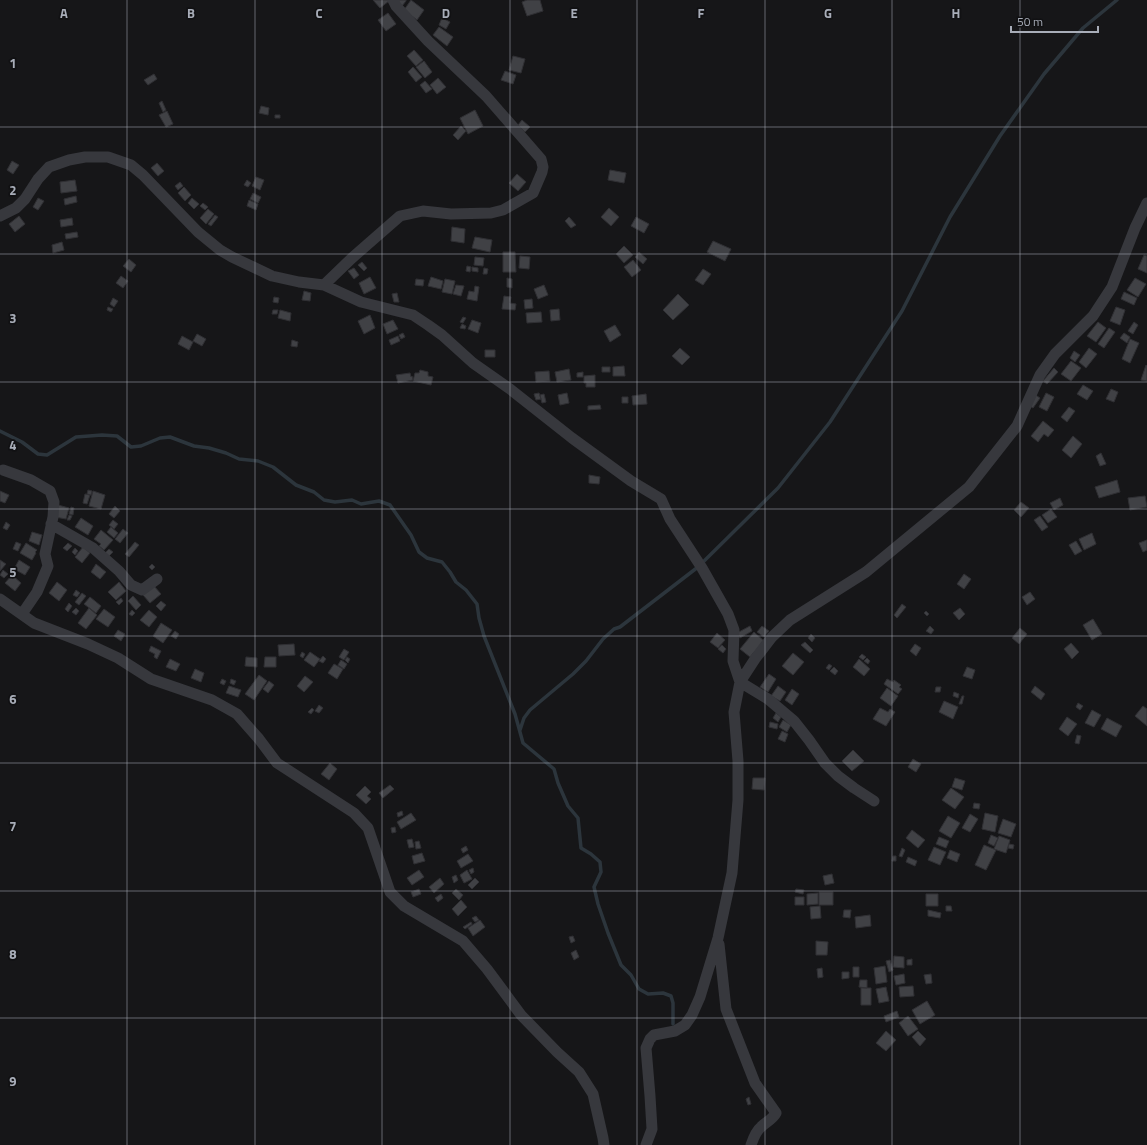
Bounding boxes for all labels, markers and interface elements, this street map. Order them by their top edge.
text: A [60,3,68,23]
text: B [187,3,195,23]
text: C [315,3,323,23]
text: D [442,3,450,23]
text: E [570,3,578,23]
text: F [698,3,705,23]
text: G [824,3,832,23]
text: H [952,3,960,23]
scale bar [1011,8,1098,34]
text: 50 m [1017,12,1043,31]
text: 1 [9,53,17,73]
text: 2 [9,180,17,200]
text: 3 [9,308,17,328]
text: 4 [9,435,17,455]
text: 5 [9,562,17,582]
text: 6 [9,689,17,709]
text: 7 [9,816,17,836]
text: 8 [9,944,17,964]
text: 9 [9,1071,17,1091]

